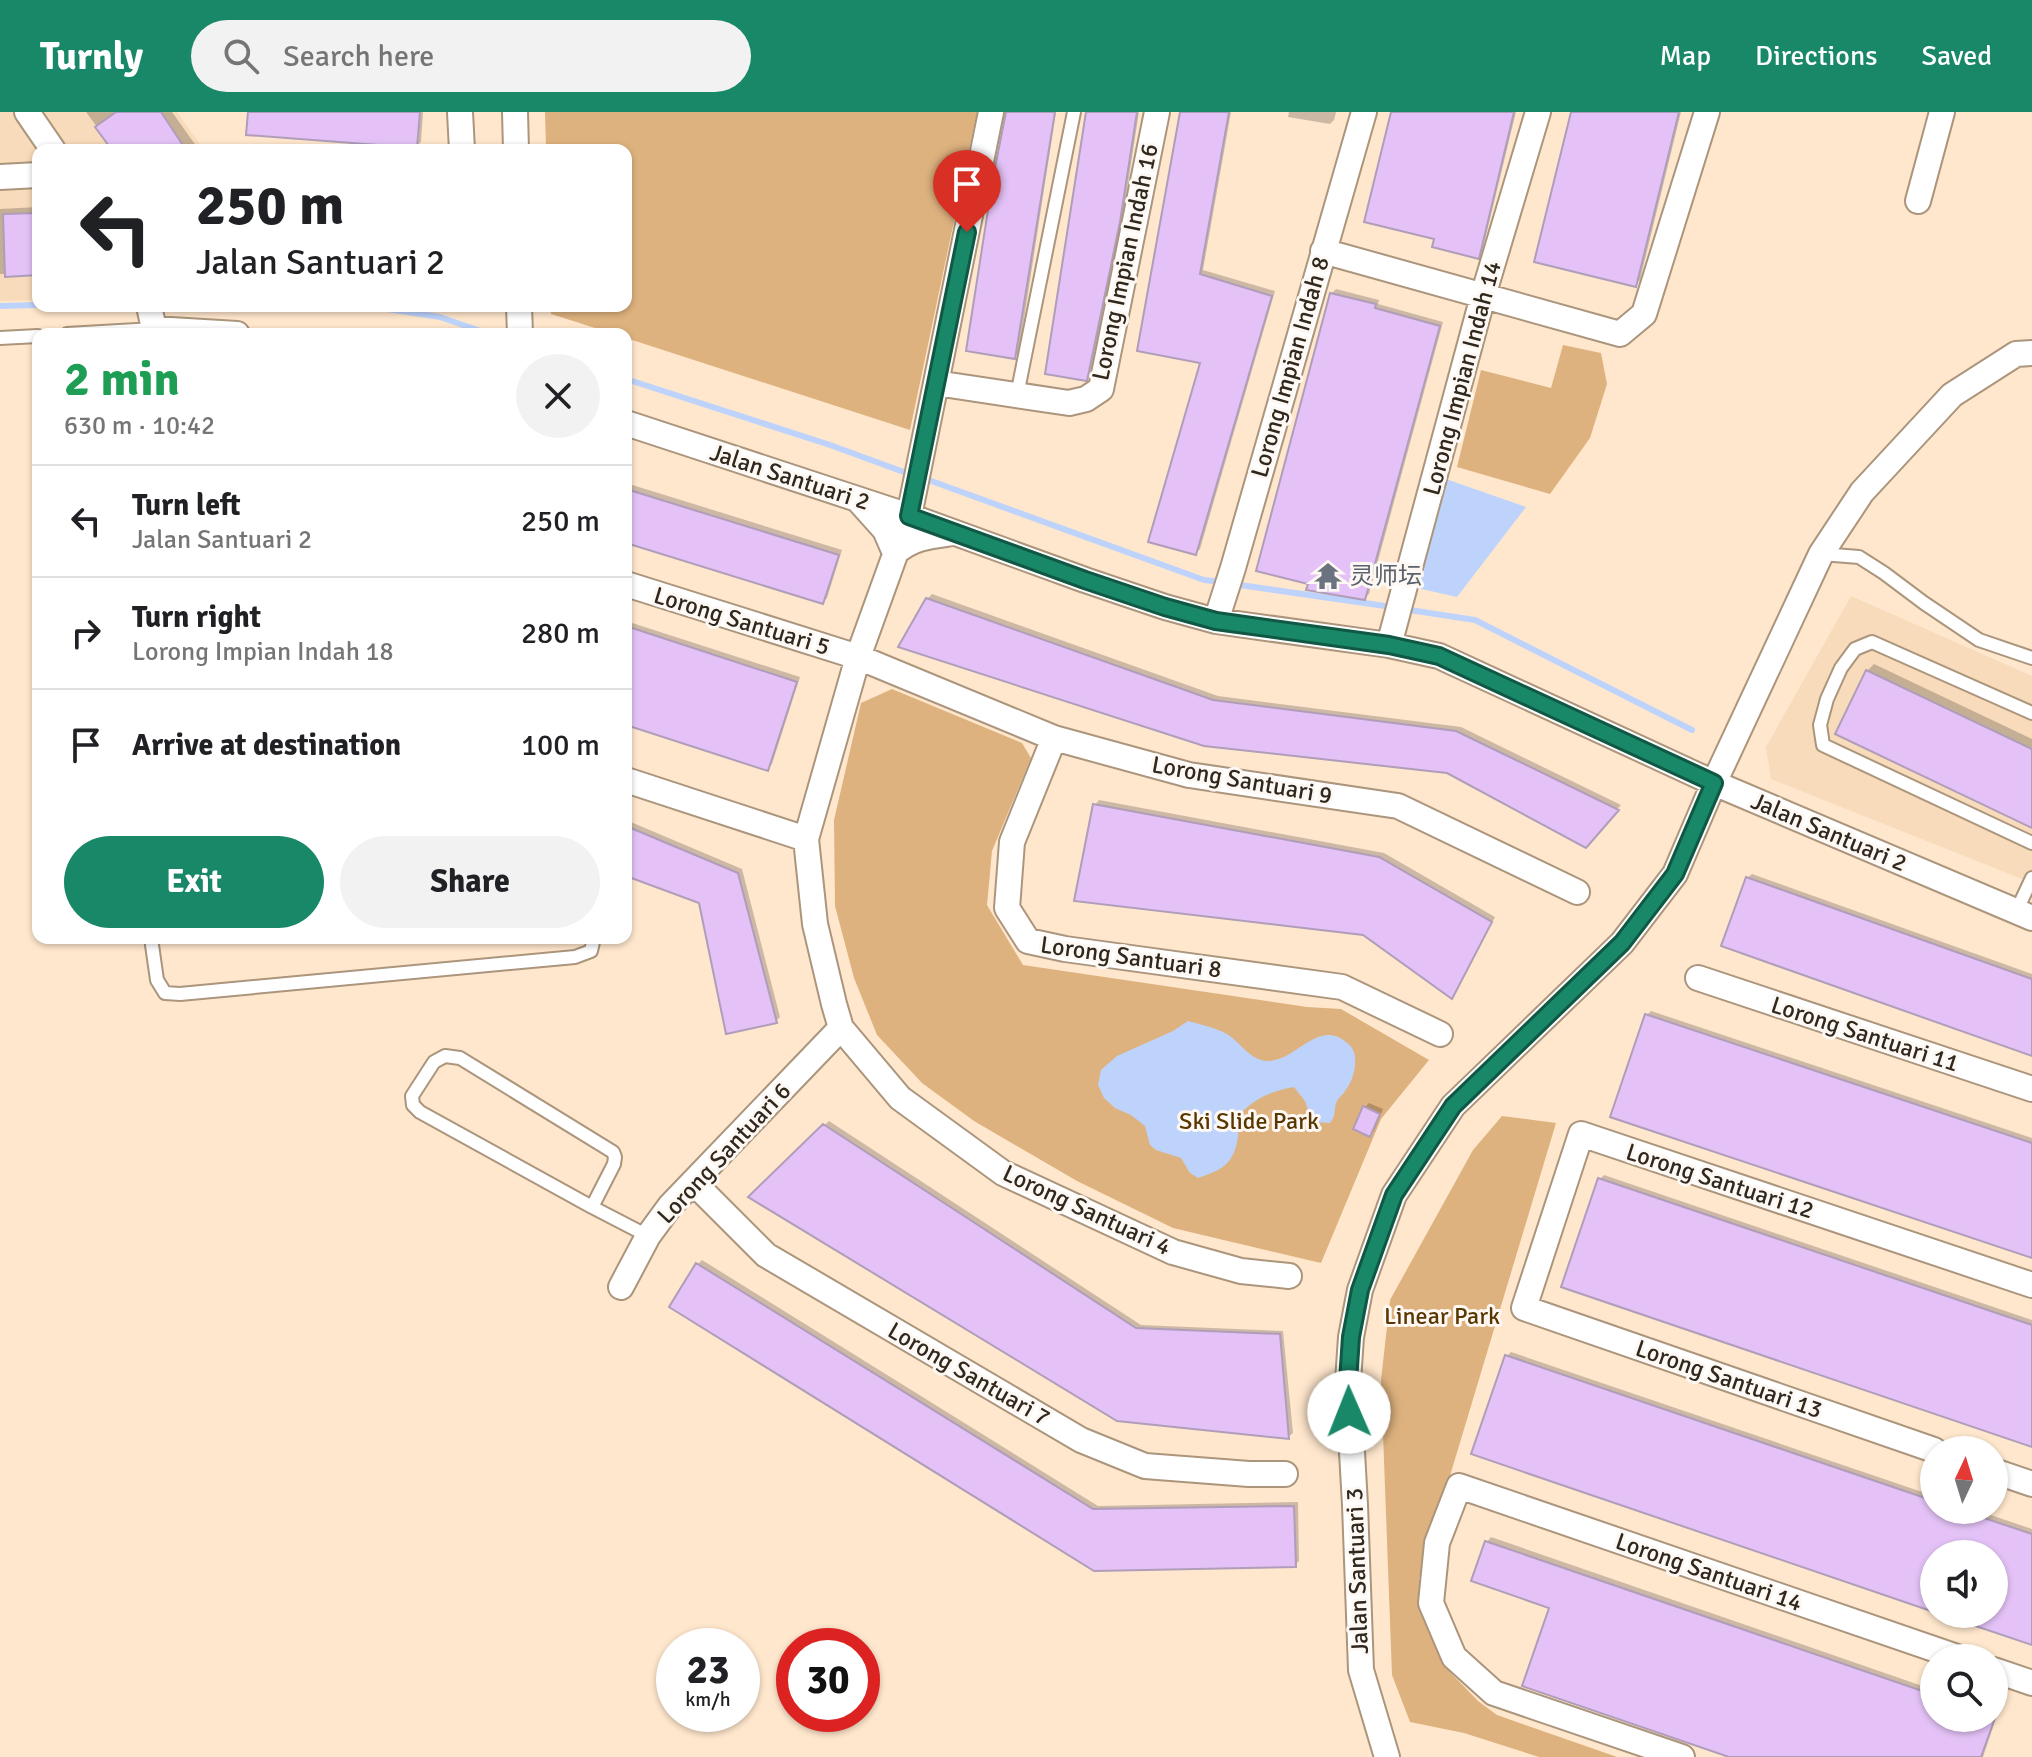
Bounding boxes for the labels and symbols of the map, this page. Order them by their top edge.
street label: Lorong Impian Indah 16 [1085,141,1165,383]
pin [933,150,1001,232]
street label: Lorong Impian Indah 8 [1244,253,1336,481]
street label: Lorong Impian Indah 14 [1416,257,1508,499]
street label: Jalan Santuari 2 [706,437,874,517]
temple icon: 灵师坛 [1313,561,1343,591]
place label: 灵师坛 [1350,561,1422,591]
street label: Lorong Santuari 5 [650,580,834,662]
street label: Lorong Santuari 9 [1149,749,1335,811]
street label: Jalan Santuari 2 [1747,786,1911,878]
street label: Lorong Santuari 8 [1039,929,1223,985]
street label: Lorong Santuari 11 [1767,990,1963,1078]
street label: Lorong Santuari 6 [651,1076,797,1230]
park label: Ski Slide Park [1179,1106,1319,1136]
street label: Lorong Santuari 12 [1622,1137,1818,1225]
street label: Lorong Santuari 4 [998,1158,1176,1262]
park label: Linear Park [1384,1301,1500,1331]
street label: Lorong Santuari 7 [882,1315,1056,1433]
street label: Lorong Santuari 13 [1632,1333,1826,1425]
position arrow [1307,1370,1391,1454]
north arrow [1920,1436,2008,1524]
street label: Jalan Santuari 3 [1339,1487,1375,1655]
street label: Lorong Santuari 14 [1612,1526,1806,1618]
speed limit sign: 30 [776,1628,880,1732]

